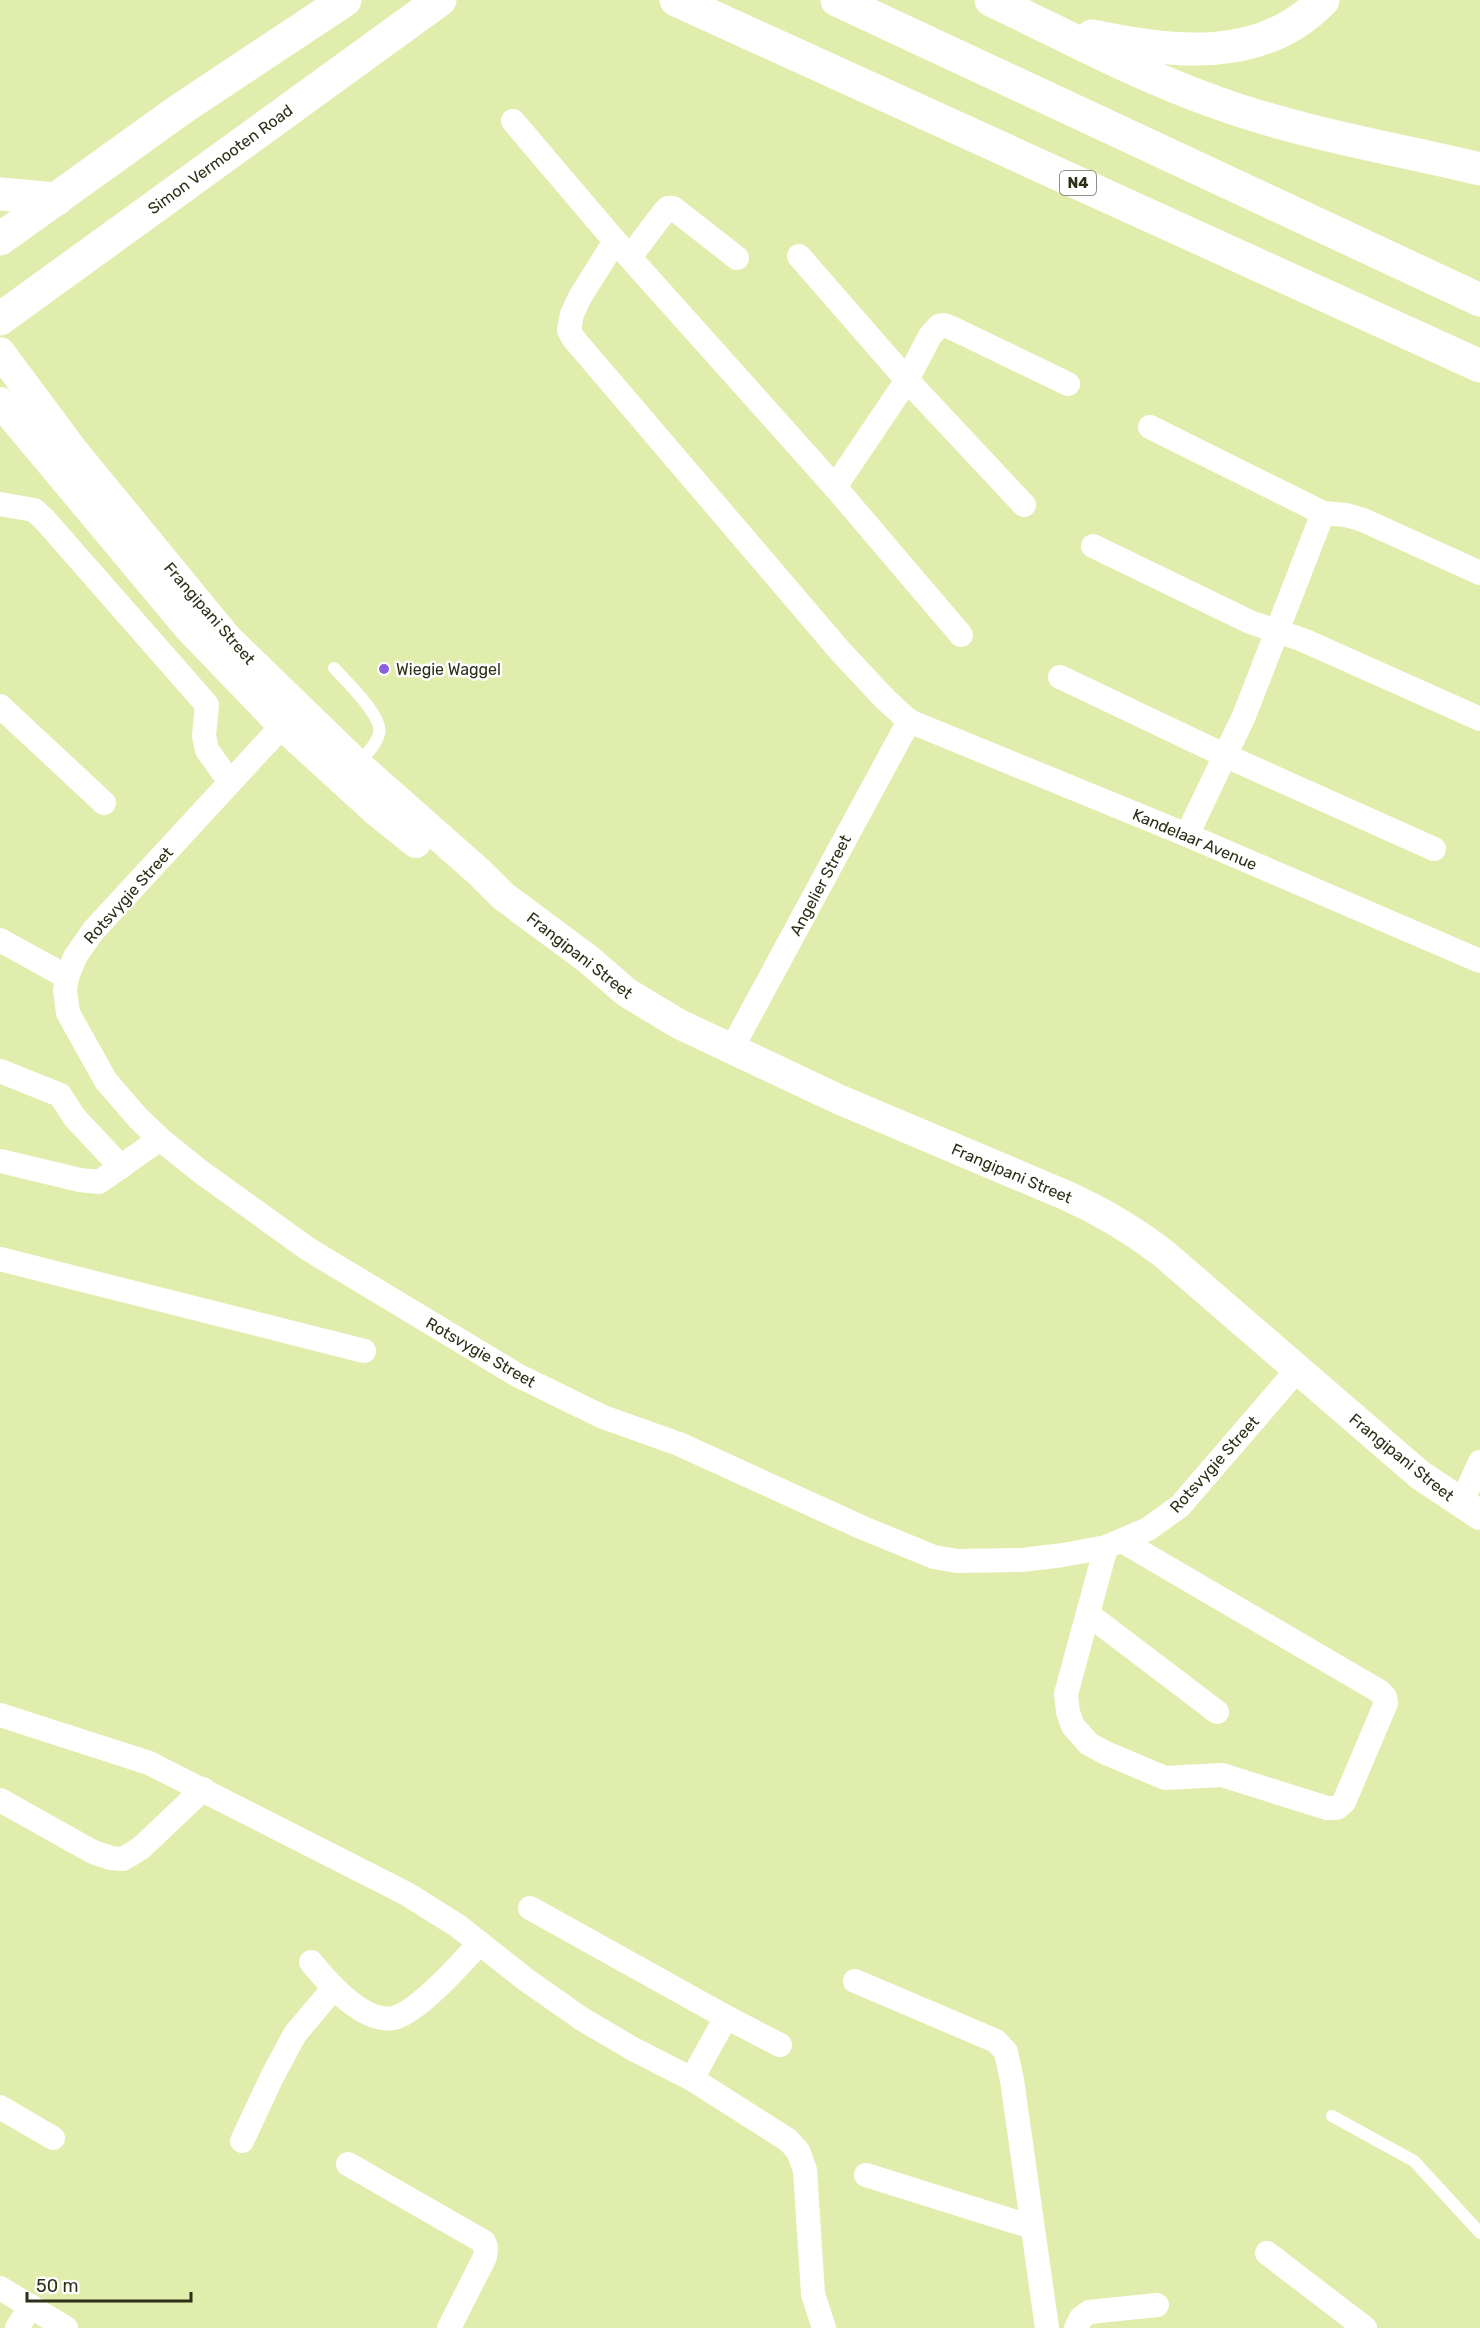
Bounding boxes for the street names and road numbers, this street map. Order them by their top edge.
street label: Simon Vermooten Road [144,100,296,218]
road number: N4 [1060,171,1096,195]
street label: Frangipani Street [160,558,259,668]
street label: Kandelaar Avenue [1130,805,1260,874]
street label: Angelier Street [786,832,855,939]
street label: Rotsvygie Street [80,843,177,948]
street label: Frangipani Street [523,908,636,1003]
street label: Frangipani Street [949,1139,1075,1207]
street label: Rotsvygie Street [422,1313,539,1392]
street label: Frangipani Street [1346,1409,1458,1505]
street label: Rotsvygie Street [1166,1412,1263,1517]

